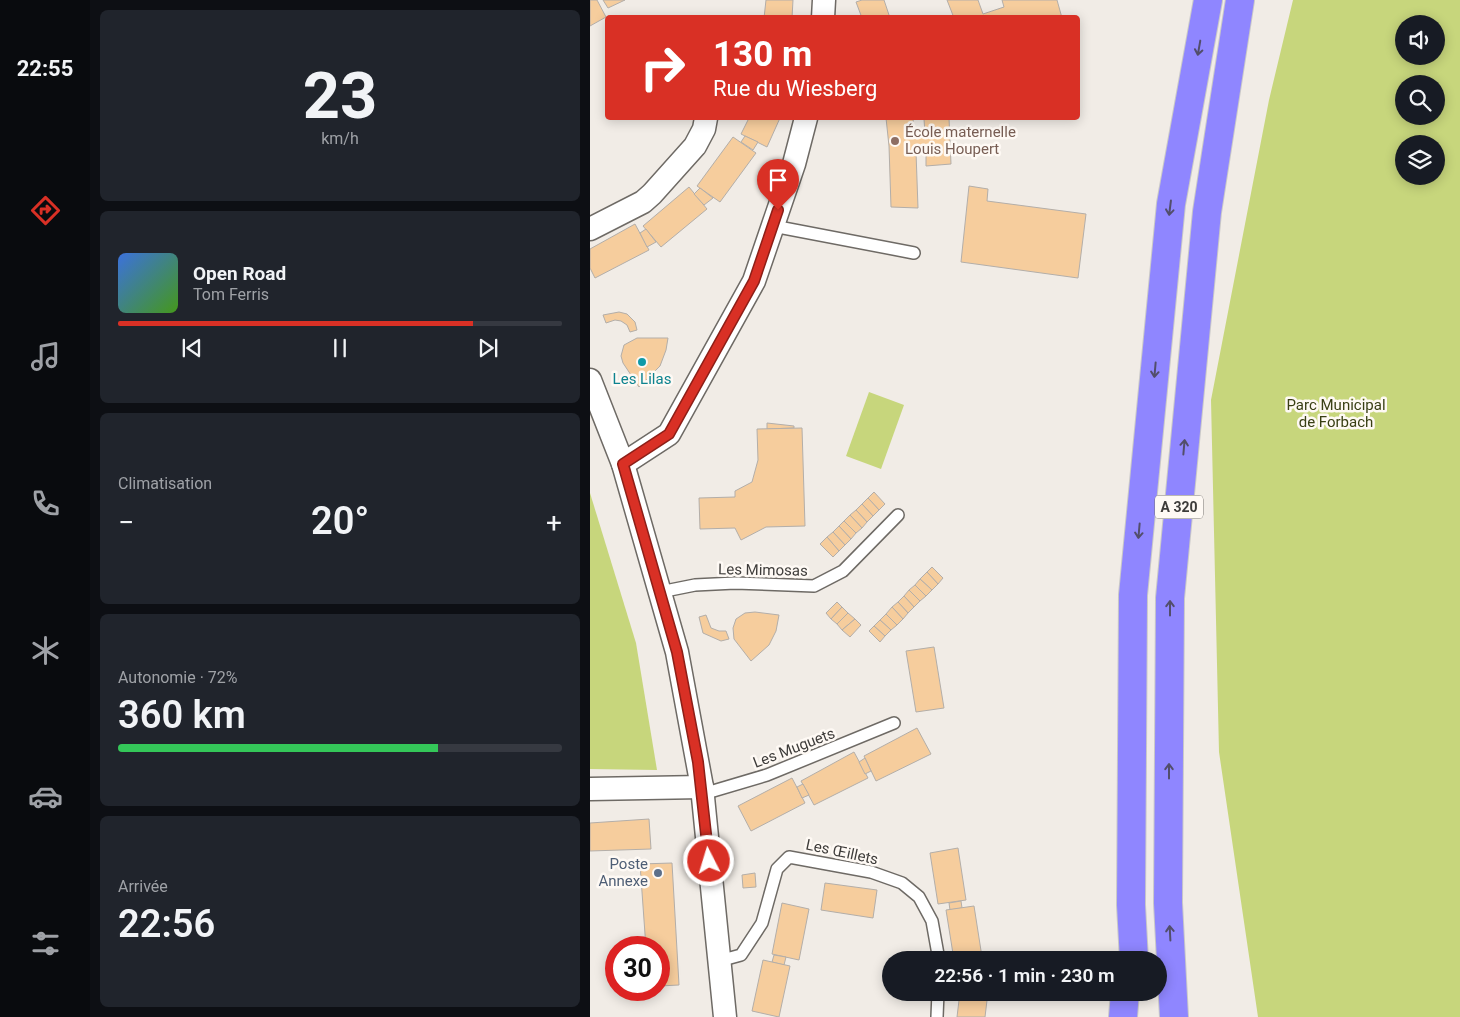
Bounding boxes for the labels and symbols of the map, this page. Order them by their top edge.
one-way arrow [1194,40,1204,56]
place label: École maternelle Louis Houpert [905,123,1016,158]
marker: École maternelle Louis Houpert [889,135,901,147]
pin [757,159,799,210]
one-way arrow [1165,200,1175,216]
marker: Les Lilas [636,356,648,368]
one-way arrow [1150,361,1159,377]
place label: Les Lilas [613,370,671,388]
park label: Parc Municipal de Forbach [1286,396,1386,431]
one-way arrow [1180,439,1189,455]
road number: A 320 [1155,496,1203,518]
one-way arrow [1134,523,1144,539]
street label: Les Mimosas [718,560,808,580]
one-way arrow [1165,601,1175,617]
street label: Les Muguets [751,724,837,772]
one-way arrow [1164,763,1174,780]
position arrow [682,834,734,886]
street label: Les Œillets [804,836,880,868]
place label: Poste Annexe [598,855,648,890]
marker: Poste Annexe [652,867,664,879]
one-way arrow [1165,926,1174,942]
speed limit sign: 30 [605,936,670,1001]

